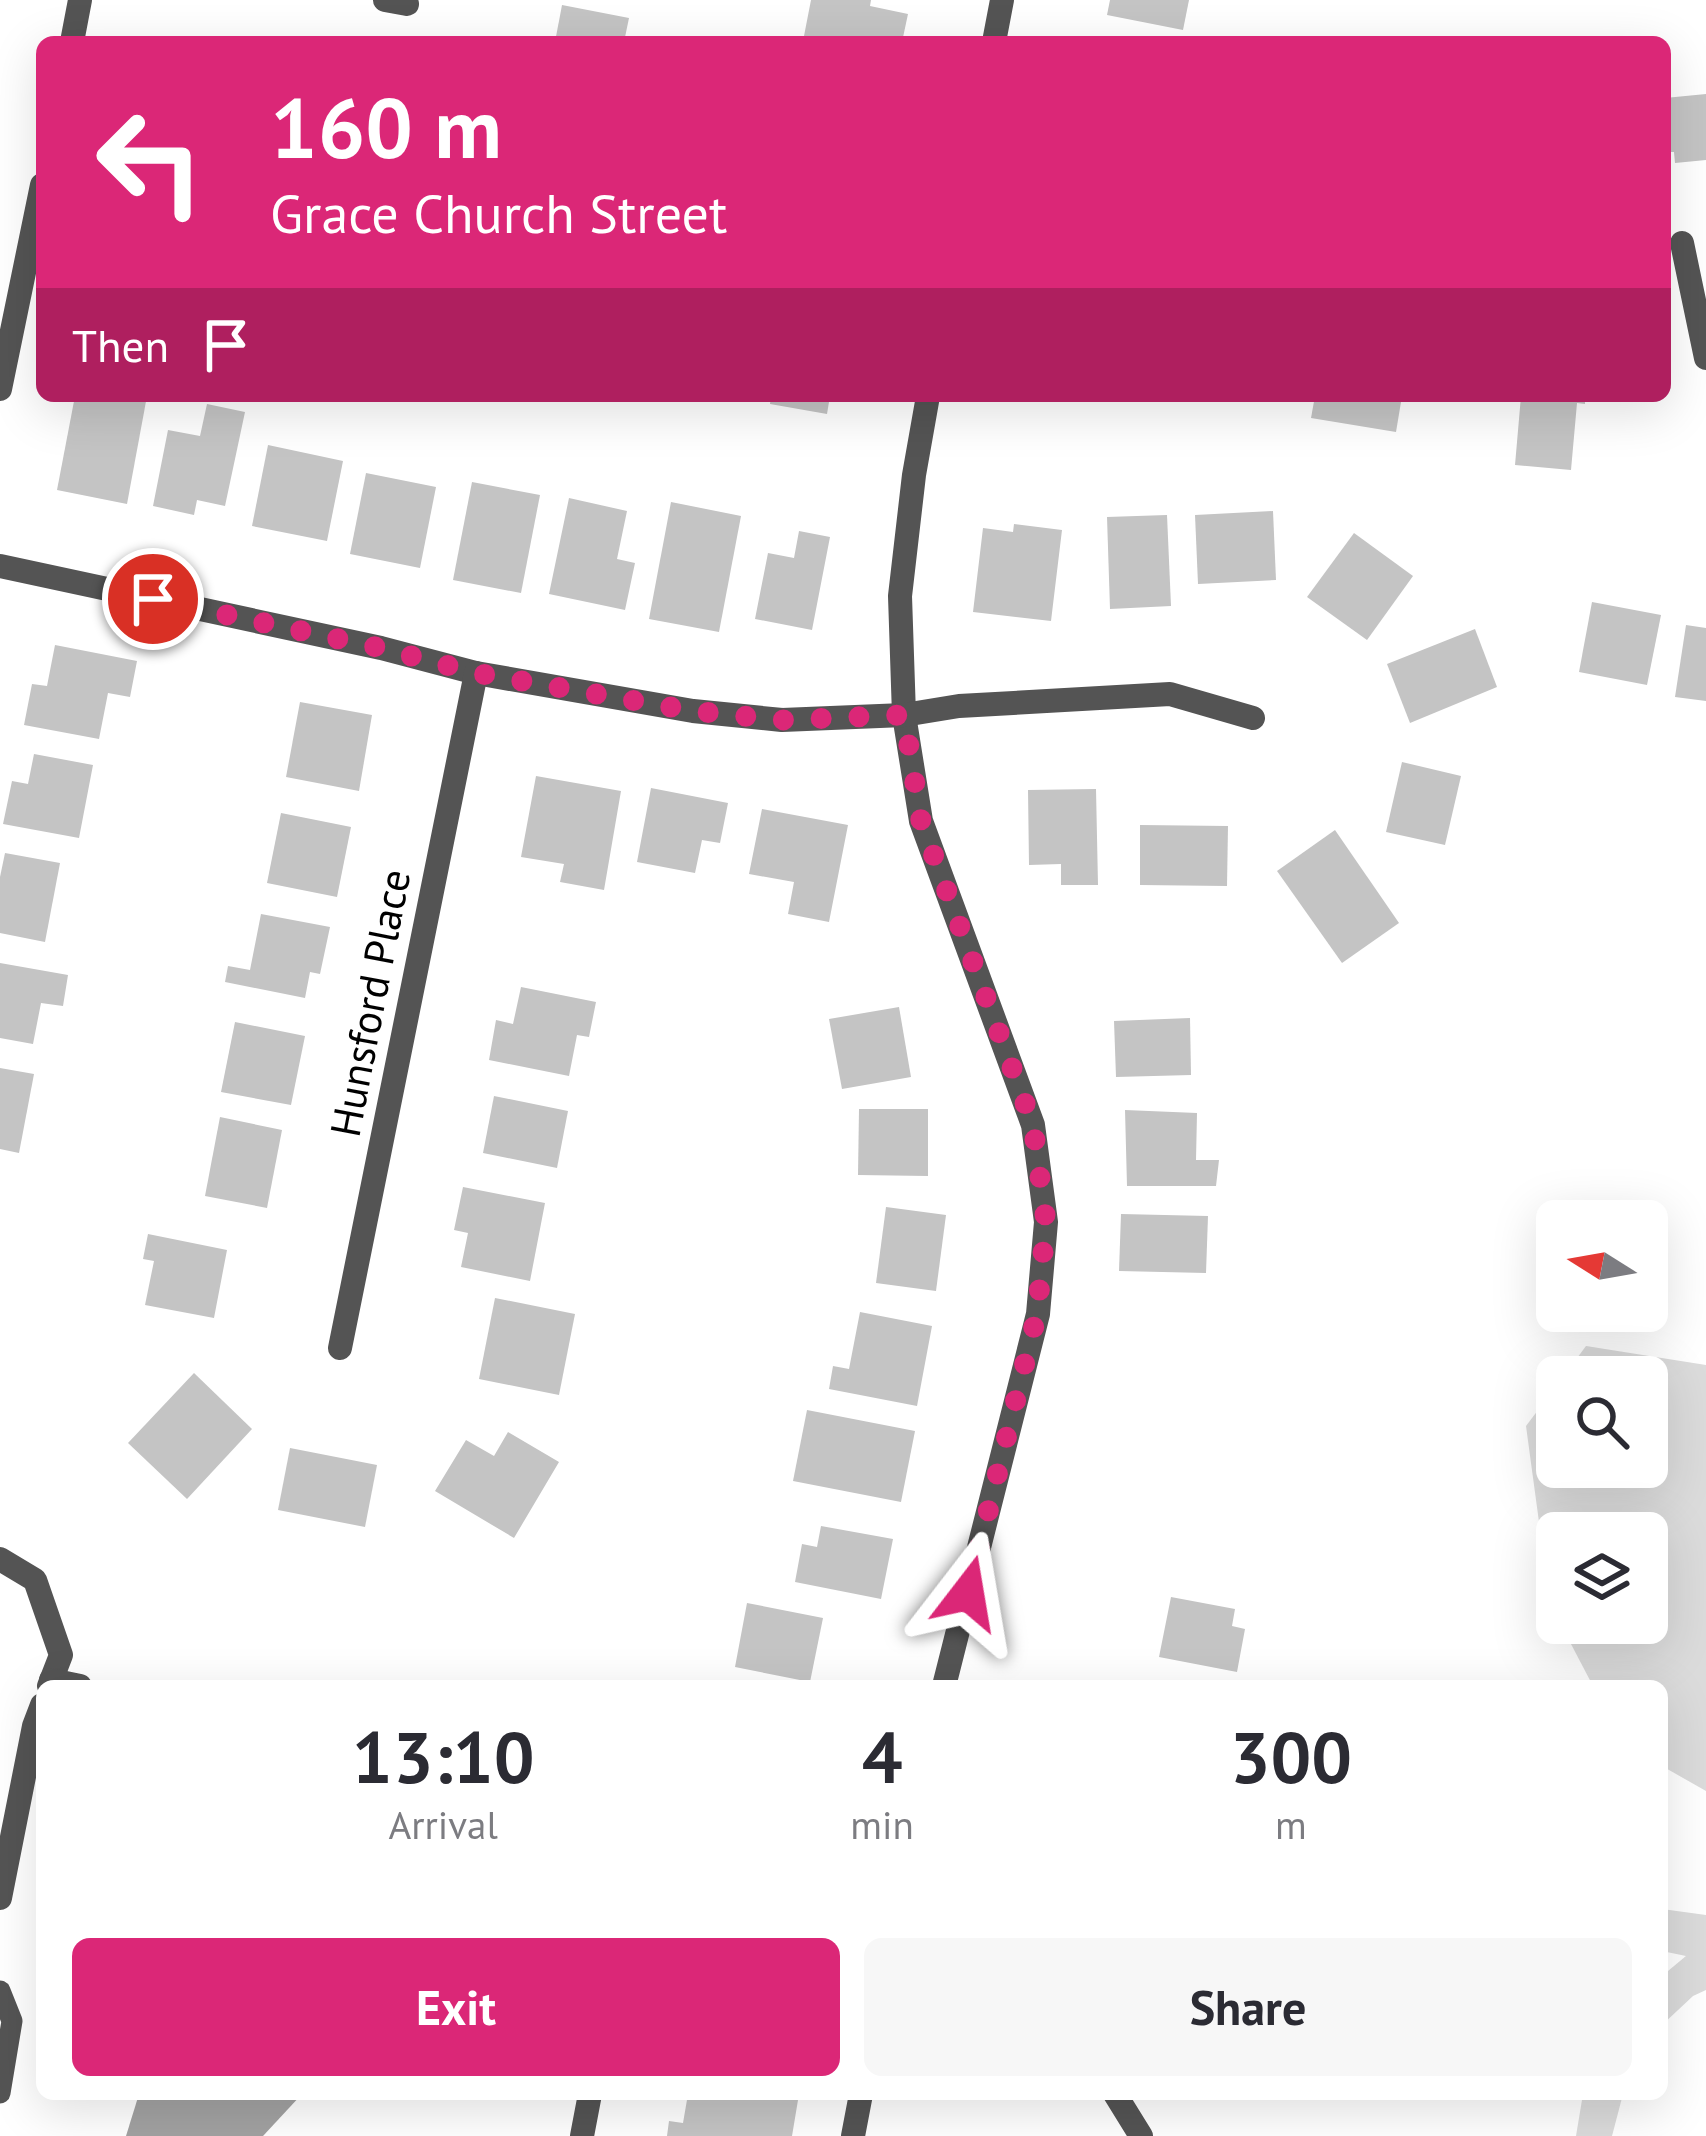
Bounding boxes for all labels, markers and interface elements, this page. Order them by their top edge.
text: 160 m [270,72,502,181]
icon: left [72,84,228,240]
text: Grace Church Street [270,178,727,248]
icon: arrive [193,312,259,378]
text: Then [72,316,169,374]
pin [102,548,204,650]
icon: arrive [120,566,186,632]
street label: Hunsford Place [317,865,422,1141]
north arrow [1536,1200,1668,1332]
map controls [1536,1200,1668,1644]
button: search [1536,1356,1668,1488]
button: layers [1536,1512,1668,1644]
position arrow [905,1530,1031,1656]
text: 13:10 [352,1710,535,1803]
text: 4 [862,1710,903,1803]
text: 300 [1230,1710,1352,1803]
text: Arrival [389,1799,498,1850]
text: min [850,1799,914,1850]
text: m [1275,1799,1307,1850]
button: Exit [72,1938,840,2076]
button: Share [864,1938,1632,2076]

